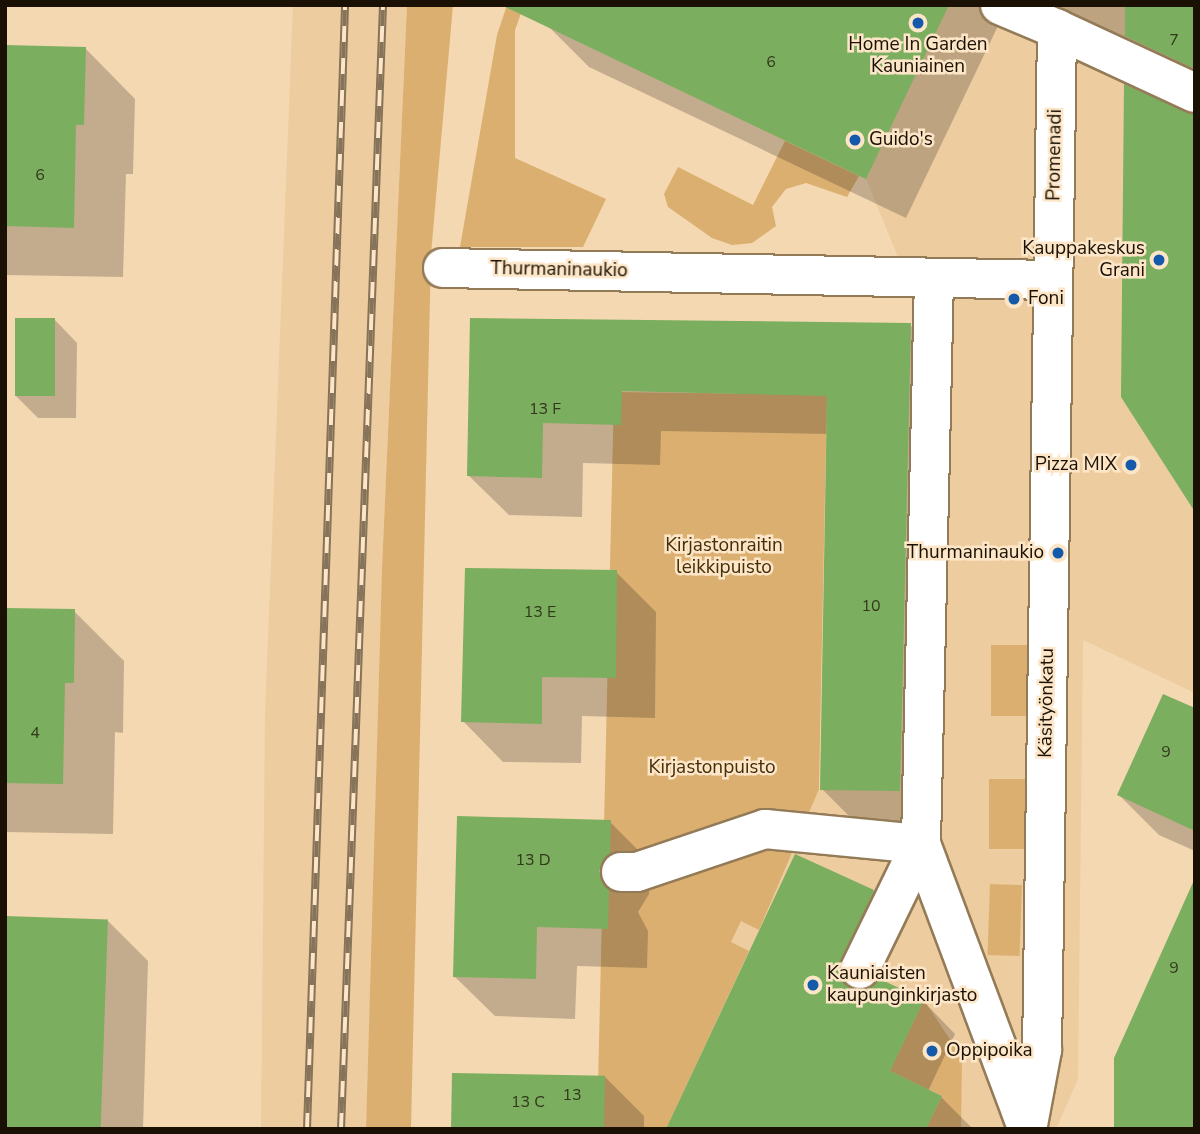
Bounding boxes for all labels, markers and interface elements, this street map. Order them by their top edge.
marker: Home In Garden Kauniainen [910,15,926,31]
house number: 7 [1169,30,1179,50]
place label: Home In Garden Kauniainen [848,34,988,78]
house number: 6 [766,52,776,72]
street label: Promenadi [1043,109,1067,201]
place label: Guido's [869,129,933,151]
marker: Guido's [847,132,863,148]
house number: 6 [35,165,45,185]
place label: Kauppakeskus Grani [1022,238,1145,282]
marker: Kauppakeskus Grani [1151,252,1167,268]
street label: Thurmaninaukio [490,257,628,283]
place label: Foni [1028,288,1064,310]
marker: Foni [1006,291,1022,307]
house number: 13 F [529,399,561,419]
place label: Pizza MIX [1035,454,1117,476]
marker: Pizza MIX [1123,457,1139,473]
park label: Kirjastonraitin leikkipuisto [665,535,783,579]
place label: Thurmaninaukio [907,542,1044,564]
marker: Thurmaninaukio [1050,545,1066,561]
house number: 10 [861,596,881,616]
house number: 13 E [524,602,556,622]
street label: Käsityönkatu [1035,648,1059,758]
house number: 4 [30,723,40,743]
house number: 9 [1161,742,1171,762]
park label: Kirjastonpuisto [649,757,775,779]
house number: 13 D [515,850,551,870]
house number: 9 [1169,958,1179,978]
place label: Kauniaisten kaupunginkirjasto [827,963,977,1007]
marker: Kauniaisten kaupunginkirjasto [805,977,821,993]
place label: Oppipoika [946,1040,1033,1062]
marker: Oppipoika [924,1043,940,1059]
house number: 13 [562,1085,582,1105]
house number: 13 C [511,1092,545,1112]

